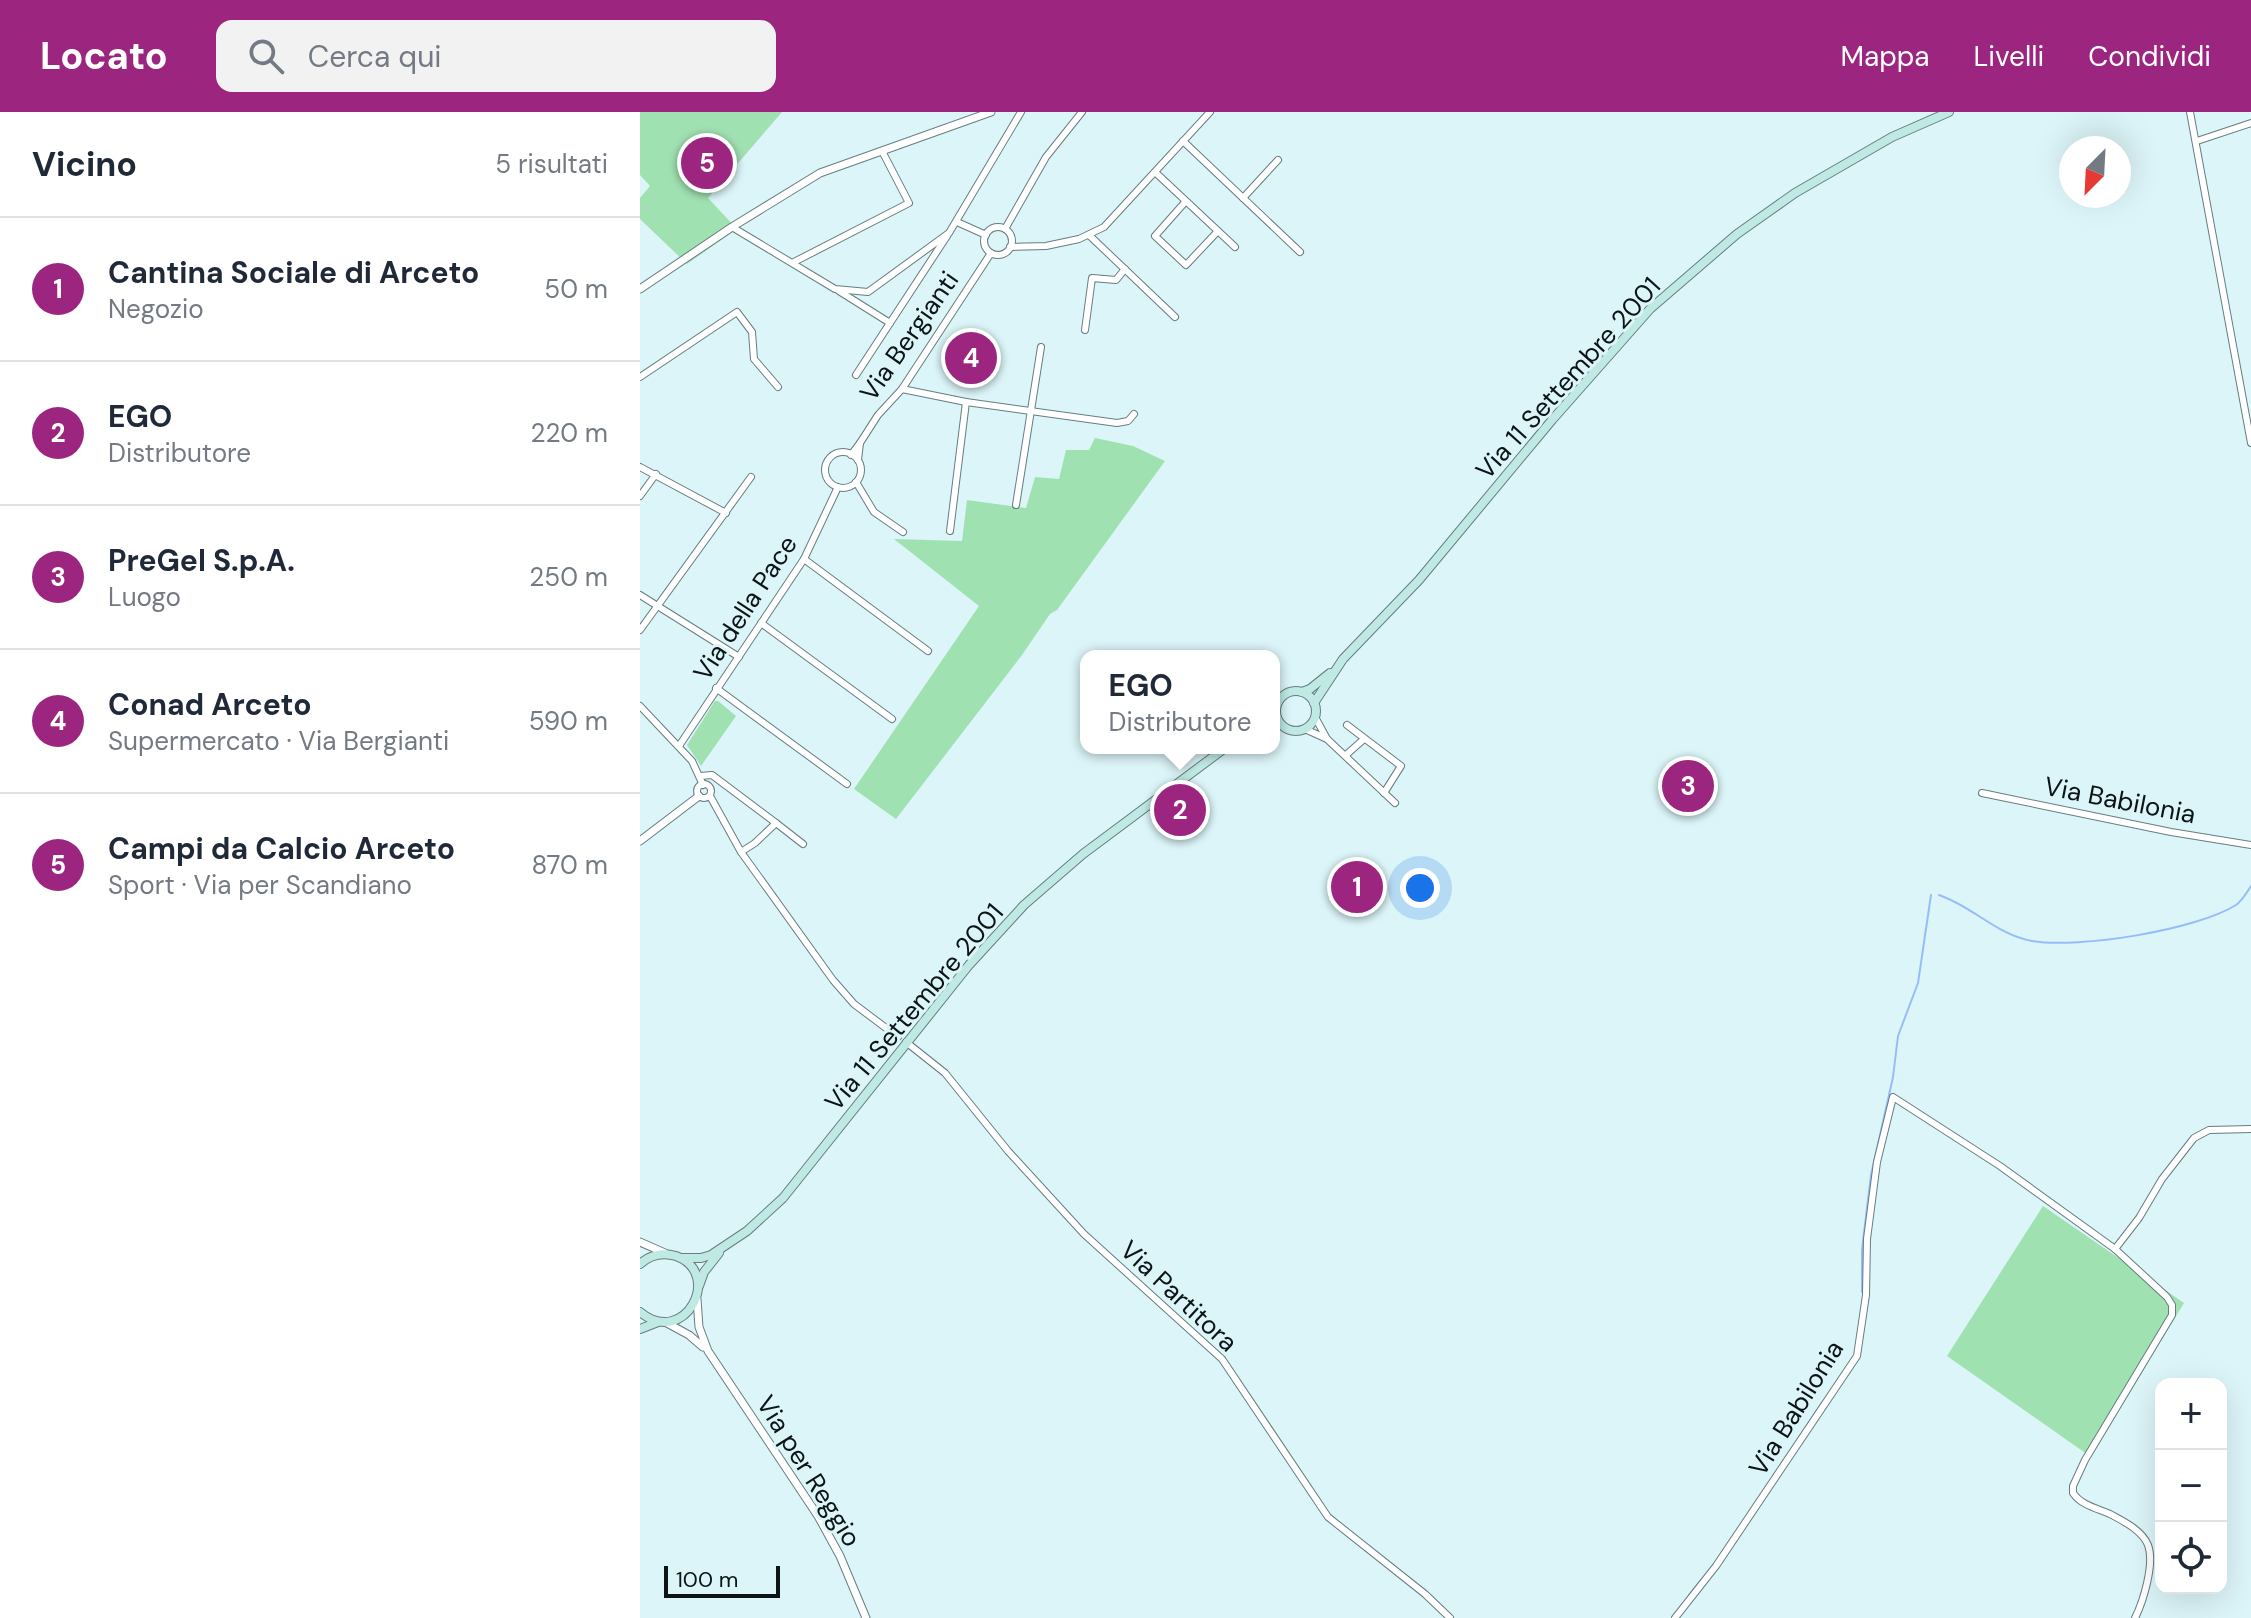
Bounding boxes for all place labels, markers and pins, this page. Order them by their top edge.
pin: 5 [681,133,733,193]
pin: 4 [945,328,997,388]
pin: 3 [1662,756,1714,816]
pin: 2 [1154,780,1206,840]
pin: 1 [1331,857,1383,917]

